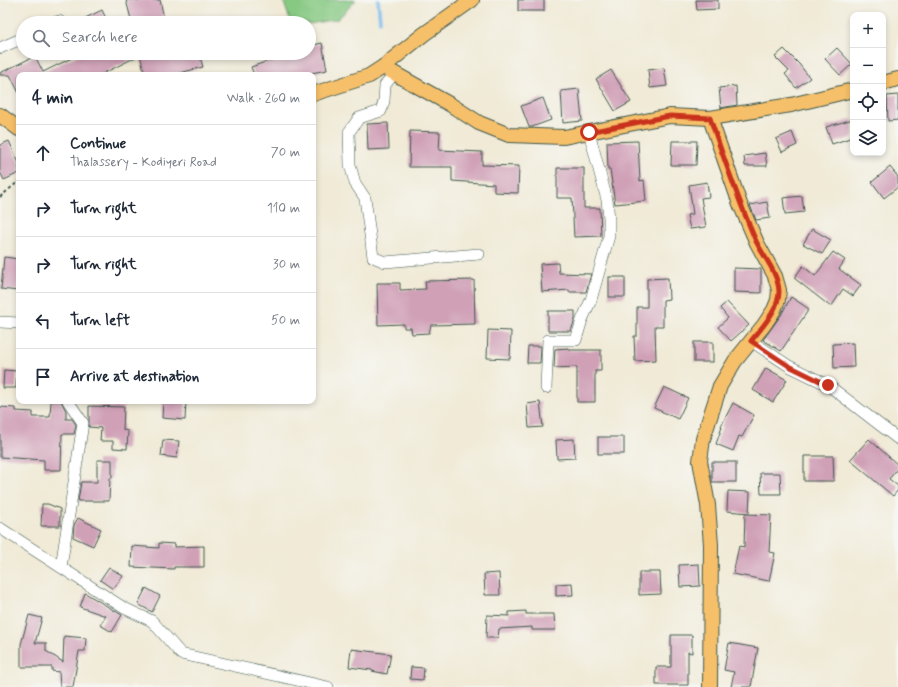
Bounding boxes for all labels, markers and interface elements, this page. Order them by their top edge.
map controls [850,12,886,156]
button: + [850,12,886,48]
search box [16,16,316,60]
icon: search [30,27,52,49]
text: Search here [62,28,138,48]
button: − [850,48,886,84]
button: locate [850,84,886,120]
text: 4 min [32,87,73,109]
text: Walk · 260 m [227,90,300,107]
button: layers [850,120,886,156]
route start [580,123,598,141]
text: Continue [70,134,126,154]
icon: ahead [32,142,54,164]
text: 70 m [271,144,300,161]
text: Thalassery - Kodiyeri Road [70,154,217,171]
icon: right [32,198,54,220]
text: Turn right [70,199,137,219]
text: 110 m [267,200,300,217]
icon: right [32,254,54,276]
text: Turn right [70,255,137,275]
text: 30 m [273,256,300,273]
icon: left [32,310,54,332]
text: Turn left [70,311,130,331]
text: 50 m [271,312,300,329]
icon: arrive [32,366,54,388]
text: Arrive at destination [70,367,199,387]
route end [819,376,837,394]

